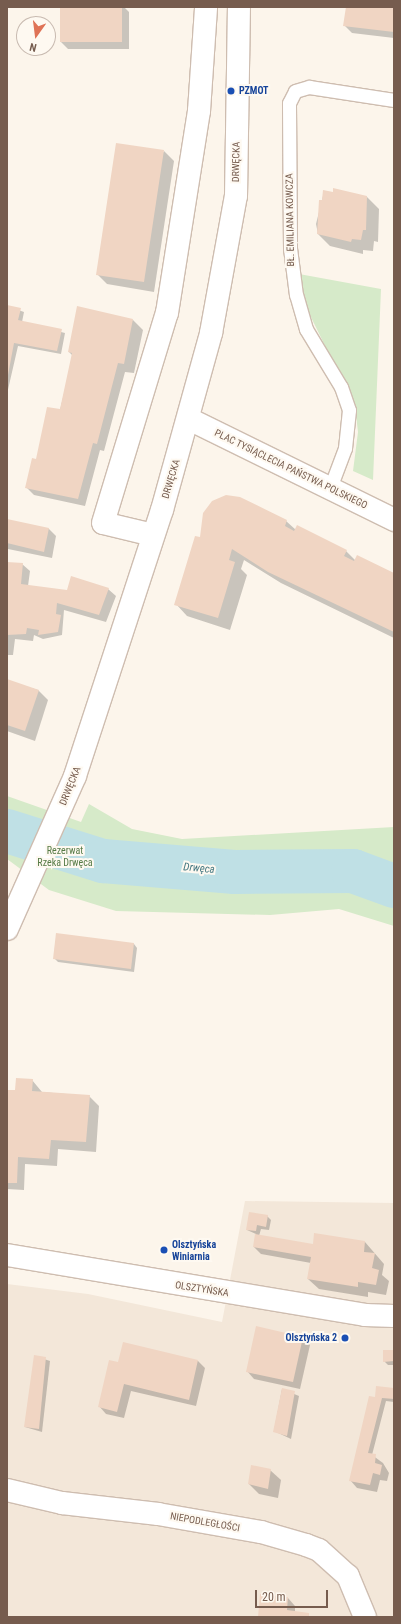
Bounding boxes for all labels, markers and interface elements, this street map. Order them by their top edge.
north arrow [16,16,56,56]
text: N [28,40,38,54]
place label: PZMOT [239,85,268,97]
marker: PZMOT [226,86,236,96]
street label: DRWĘCKA [230,142,242,182]
street label: BŁ. EMILIANA KOWCZA [283,173,297,267]
street label: PLAC TYSIĄCLECIA PAŃSTWA POLSKIEGO [213,427,369,511]
street label: DRWĘCKA [159,458,183,500]
street label: DRWĘCKA [57,765,83,807]
park label: Rezerwat Rzeka Drwęca [37,844,93,868]
water label: Drwęca [183,861,215,877]
place label: Olsztyńska Winiarnia [172,1238,216,1262]
marker: Olsztyńska Winiarnia [159,1245,169,1255]
street label: OLSZTYŃSKA [174,1279,230,1299]
place label: Olsztyńska 2 [286,1332,337,1344]
marker: Olsztyńska 2 [340,1333,350,1343]
street label: NIEPODLEGŁOŚCI [169,1510,241,1534]
scale bar [257,1582,330,1608]
text: 20 m [262,1590,286,1604]

